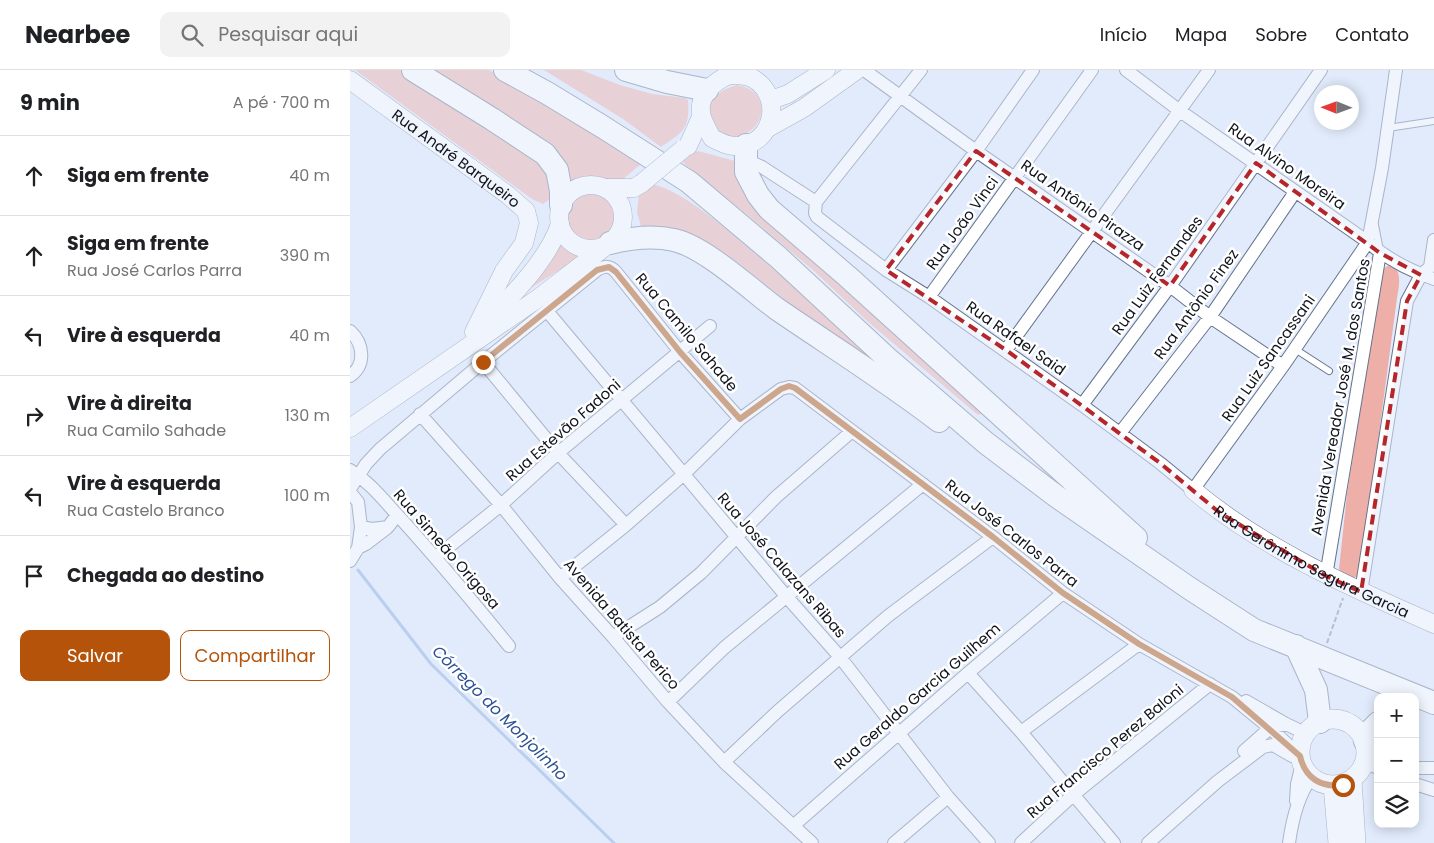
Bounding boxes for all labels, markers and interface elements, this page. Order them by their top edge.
search box [160,12,510,57]
text: Nearbee [25,18,130,51]
icon: search [178,21,206,49]
text: Pesquisar aqui [218,21,358,48]
text: Início [1100,22,1147,47]
text: Mapa [1175,22,1227,47]
text: Sobre [1255,22,1307,47]
text: Contato [1335,22,1409,47]
north arrow [1314,85,1359,130]
text: 9 min [20,88,80,117]
text: A pé · 700 m [233,91,330,114]
street label: Rua André Barqueiro [388,104,525,212]
street label: Rua Alvino Moreira [1224,118,1350,214]
street label: Rua Antônio Pirazza [1017,154,1149,256]
icon: ahead [20,162,48,190]
text: Siga em frente [67,162,209,189]
text: 40 m [289,164,330,187]
street label: Rua João Vinci [921,172,1003,274]
street label: Rua Luiz Fernandes [1107,211,1207,339]
text: Siga em frente [67,230,209,257]
icon: ahead [20,242,48,270]
text: 390 m [280,244,330,267]
street label: Rua Antônio Finez [1149,244,1243,363]
street label: Avenida Vereador José M. dos Santos [1305,257,1375,537]
text: Rua José Carlos Parra [67,259,242,282]
street label: Rua Camilo Sahade [631,268,743,396]
street label: Rua Luiz Sancassani [1216,290,1320,426]
street label: Rua Rafael Said [962,296,1070,380]
icon: left [20,322,48,350]
text: Vire à esquerda [67,322,221,349]
text: 40 m [289,324,330,347]
route end [472,351,495,374]
street label: Rua Estevão Fadoni [501,374,625,486]
text: Vire à direita [67,390,192,417]
icon: right [20,402,48,430]
text: 130 m [285,404,330,427]
text: Rua Camilo Sahade [67,419,226,442]
text: Vire à esquerda [67,470,221,497]
street label: Rua José Carlos Parra [941,474,1083,592]
icon: left [20,482,48,510]
text: 100 m [284,484,330,507]
street label: Rua Simeão Origosa [389,485,505,613]
street label: Rua José Calazans Ribas [713,488,851,642]
text: Rua Castelo Branco [67,499,225,522]
street label: Rua Gerônimo Segura Garcia [1210,500,1413,622]
street label: Avenida Batista Perico [559,554,685,694]
icon: arrive [20,562,48,590]
text: Chegada ao destino [67,562,264,589]
street label: Rua Geraldo Garcia Guilhem [829,618,1005,774]
button: Salvar [20,630,170,681]
button: Compartilhar [180,630,330,681]
water label: Córrego do Monjolinho [427,640,573,786]
street label: Rua Francisco Perez Baloni [1022,679,1188,823]
map controls [1374,693,1419,828]
button: + [1374,693,1419,738]
button: − [1374,738,1419,783]
route start [1332,774,1355,797]
button: layers [1374,783,1419,828]

